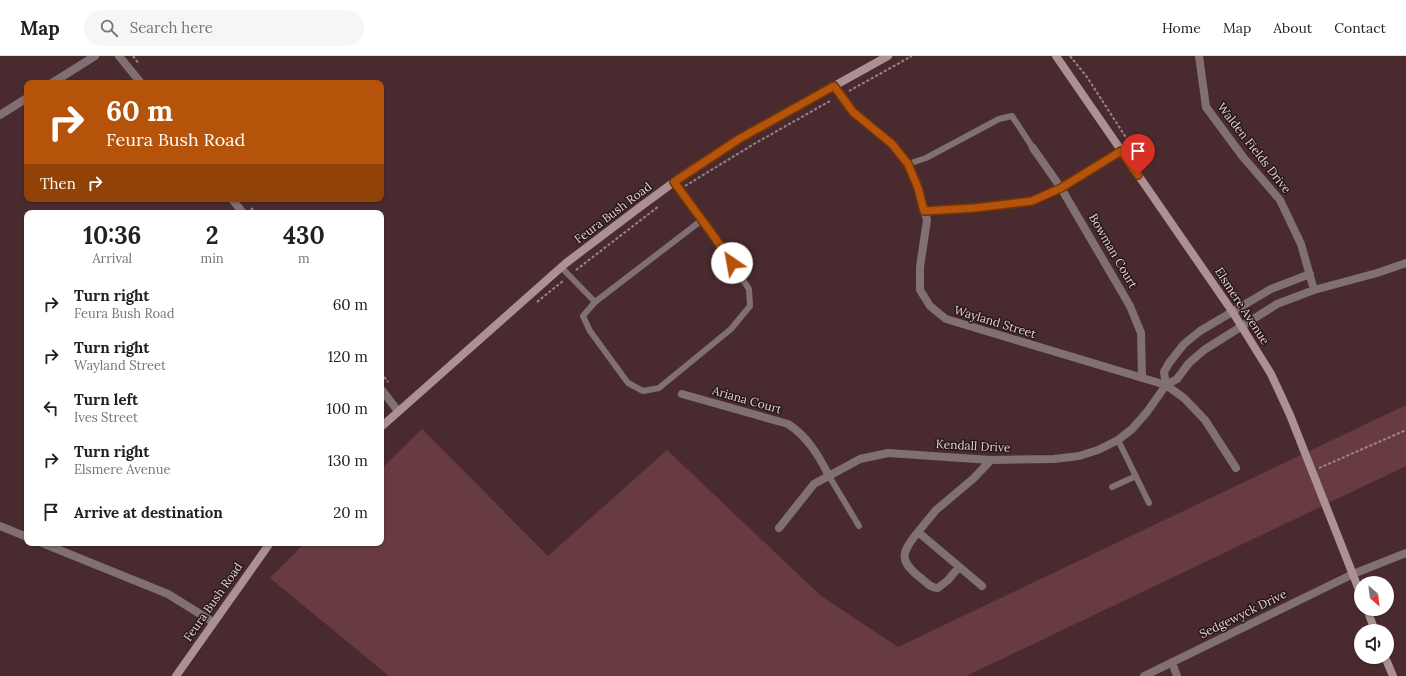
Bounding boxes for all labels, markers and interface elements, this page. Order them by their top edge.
search box [84,10,364,46]
text: Map [20,16,60,40]
icon: search [98,17,120,39]
text: Search here [130,18,213,37]
text: Home [1162,19,1201,37]
text: Map [1223,19,1251,37]
text: About [1273,19,1312,37]
text: Contact [1334,19,1386,37]
text: 60 m [106,93,173,129]
icon: right [40,96,92,148]
street label: Walden Fields Drive [1214,99,1295,196]
text: Feura Bush Road [106,128,245,151]
pin [1121,134,1155,175]
icon: arrive [1127,140,1149,162]
icon: right [84,172,106,194]
text: Then [40,174,76,193]
street label: Feura Bush Road [571,179,654,247]
street label: Bowman Court [1086,211,1141,291]
text: 10:36 [83,220,141,251]
text: 2 [206,220,219,251]
text: 430 [283,220,325,251]
position arrow [711,242,753,284]
text: Arrival [92,250,132,267]
text: min [201,250,224,267]
text: m [298,250,310,267]
street label: Elsmere Avenue [1212,264,1273,348]
text: Turn right [74,286,150,305]
icon: right [40,293,62,315]
text: 60 m [333,295,368,314]
street label: Wayland Street [952,302,1038,341]
text: Feura Bush Road [74,305,175,322]
text: Turn right [74,338,150,357]
icon: right [40,345,62,367]
text: 120 m [328,347,368,366]
text: Wayland Street [74,357,166,374]
street label: Ariana Court [710,382,784,417]
text: Turn left [74,390,138,409]
icon: left [40,397,62,419]
text: 100 m [327,399,368,418]
text: Ives Street [74,409,138,426]
street label: Kendall Drive [935,436,1011,455]
text: Turn right [74,442,150,461]
icon: right [40,449,62,471]
text: 130 m [328,451,368,470]
text: Elsmere Avenue [74,461,170,478]
icon: arrive [40,501,62,523]
text: Arrive at destination [74,503,223,522]
text: 20 m [333,503,368,522]
street label: Feura Bush Road [180,559,245,644]
north arrow [1354,576,1394,616]
map controls [1354,576,1394,664]
street label: Sedgewyck Drive [1197,586,1289,641]
button: sound [1354,624,1394,664]

